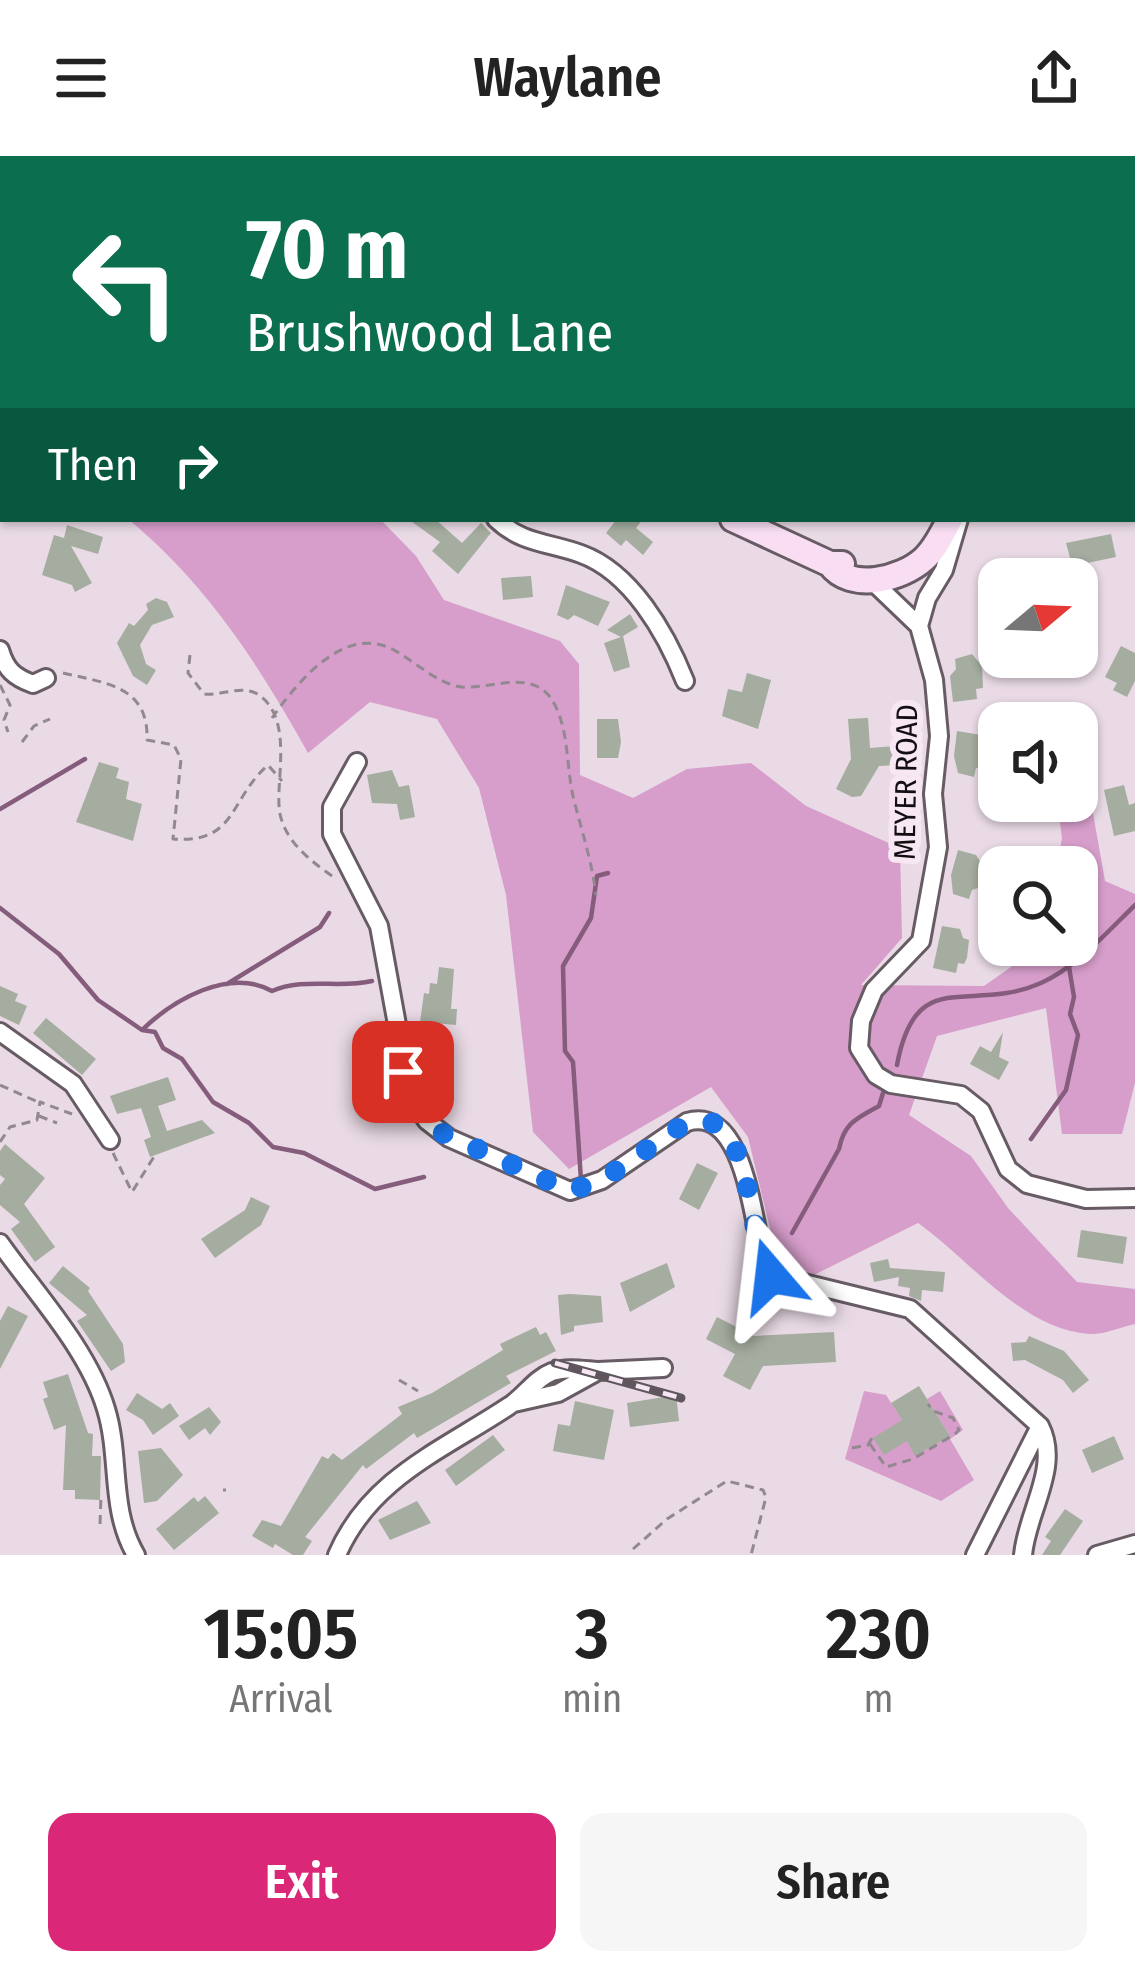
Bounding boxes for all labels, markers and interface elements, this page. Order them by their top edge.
icon: menu [48,45,114,111]
icon: share [1021,45,1087,111]
text: Waylane [474,46,661,110]
text: 70 m [246,199,408,300]
icon: left [48,204,204,360]
text: Brushwood Lane [246,301,613,365]
icon: right [163,432,229,498]
text: Then [48,438,139,492]
north arrow [978,558,1098,678]
map controls [978,558,1098,966]
button: sound [978,702,1098,822]
street label: MEYER ROAD [887,704,925,860]
button: search [978,846,1098,966]
pin [352,1021,454,1123]
icon: arrive [370,1039,436,1105]
position arrow [708,1213,834,1339]
text: 15:05 [204,1591,358,1677]
text: 3 [575,1591,609,1677]
text: 230 [826,1591,931,1677]
text: Arrival [229,1676,333,1722]
text: min [562,1676,622,1722]
text: m [864,1676,894,1722]
button: Exit [48,1813,556,1951]
button: Share [580,1813,1087,1951]

